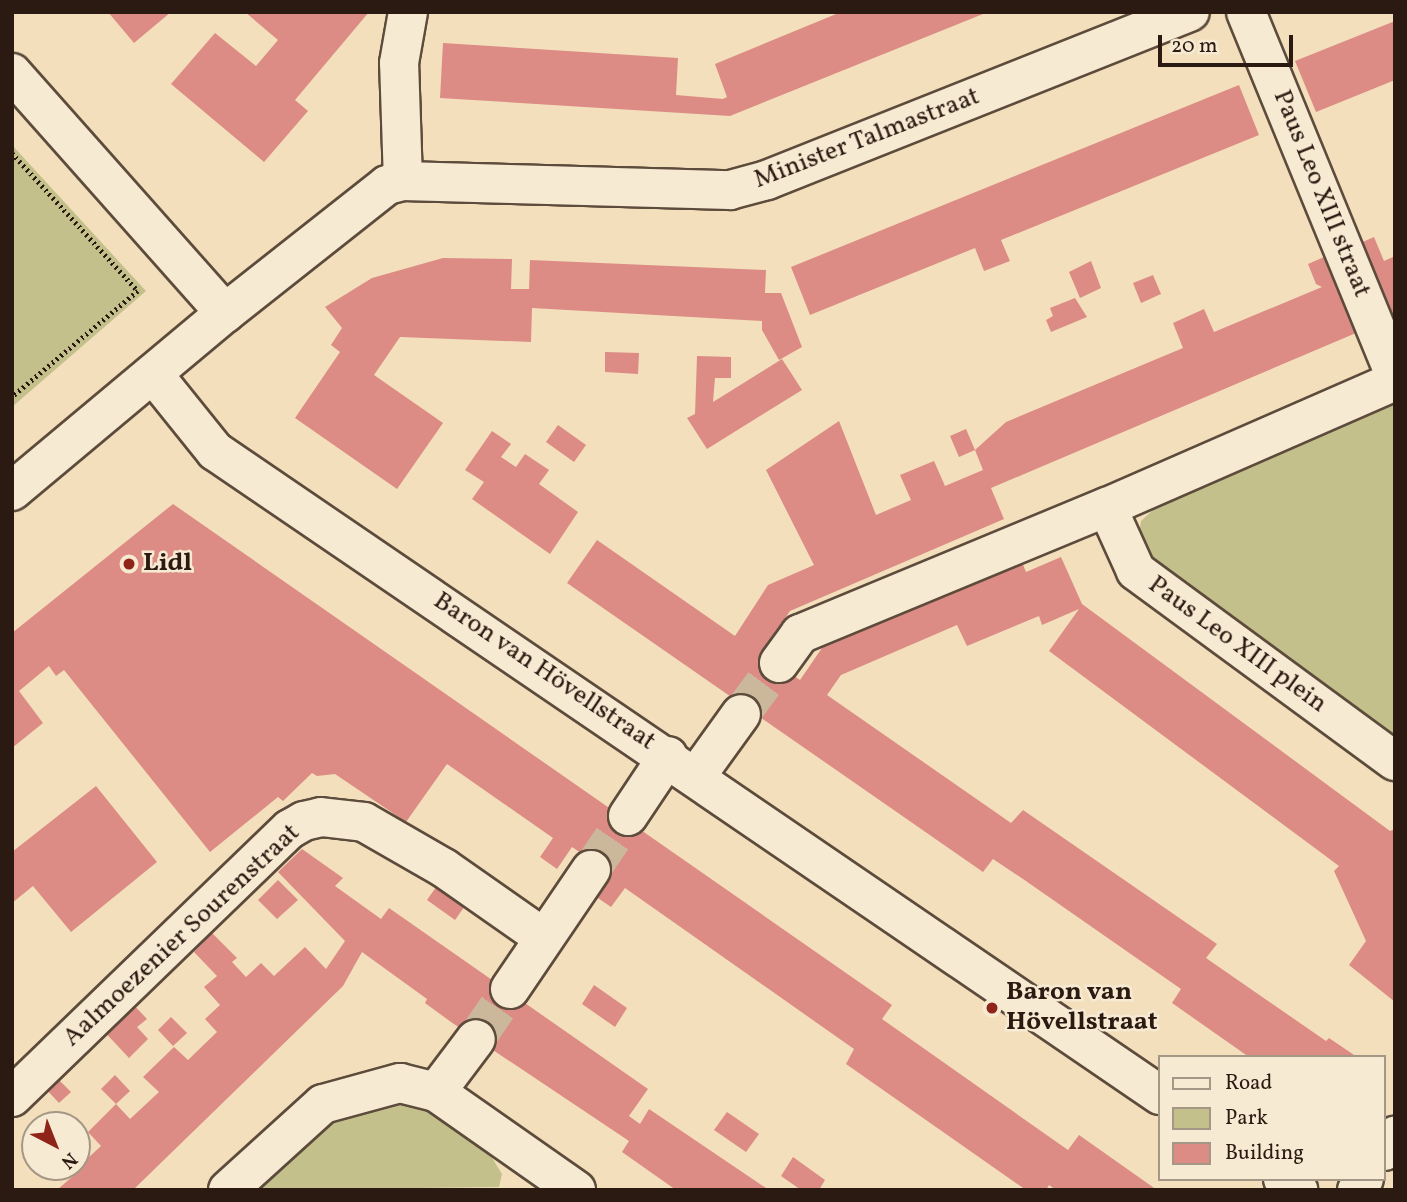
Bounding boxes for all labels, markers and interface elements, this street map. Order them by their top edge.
scale bar [1162,21,1297,65]
text: 20 m [1171,32,1217,61]
street label: Minister Talmastraat [749,81,985,197]
street label: Paus Leo XIII straat [1265,86,1377,302]
place label: Lidl [143,548,192,580]
marker: Lidl [121,556,137,572]
street label: Paus Leo XIII plein [1142,570,1332,720]
street label: Baron van Hövellstraat [427,586,661,758]
street label: Aalmoezenier Sourenstraat [57,818,307,1054]
place label: Baron van Hövellstraat [1006,977,1157,1038]
marker: Baron van Hövellstraat [984,1000,1000,1016]
legend [1158,1055,1386,1181]
text: Road [1225,1069,1272,1098]
text: Park [1225,1104,1268,1133]
north arrow [21,1111,91,1181]
text: Building [1225,1139,1304,1168]
text: N [55,1146,83,1174]

